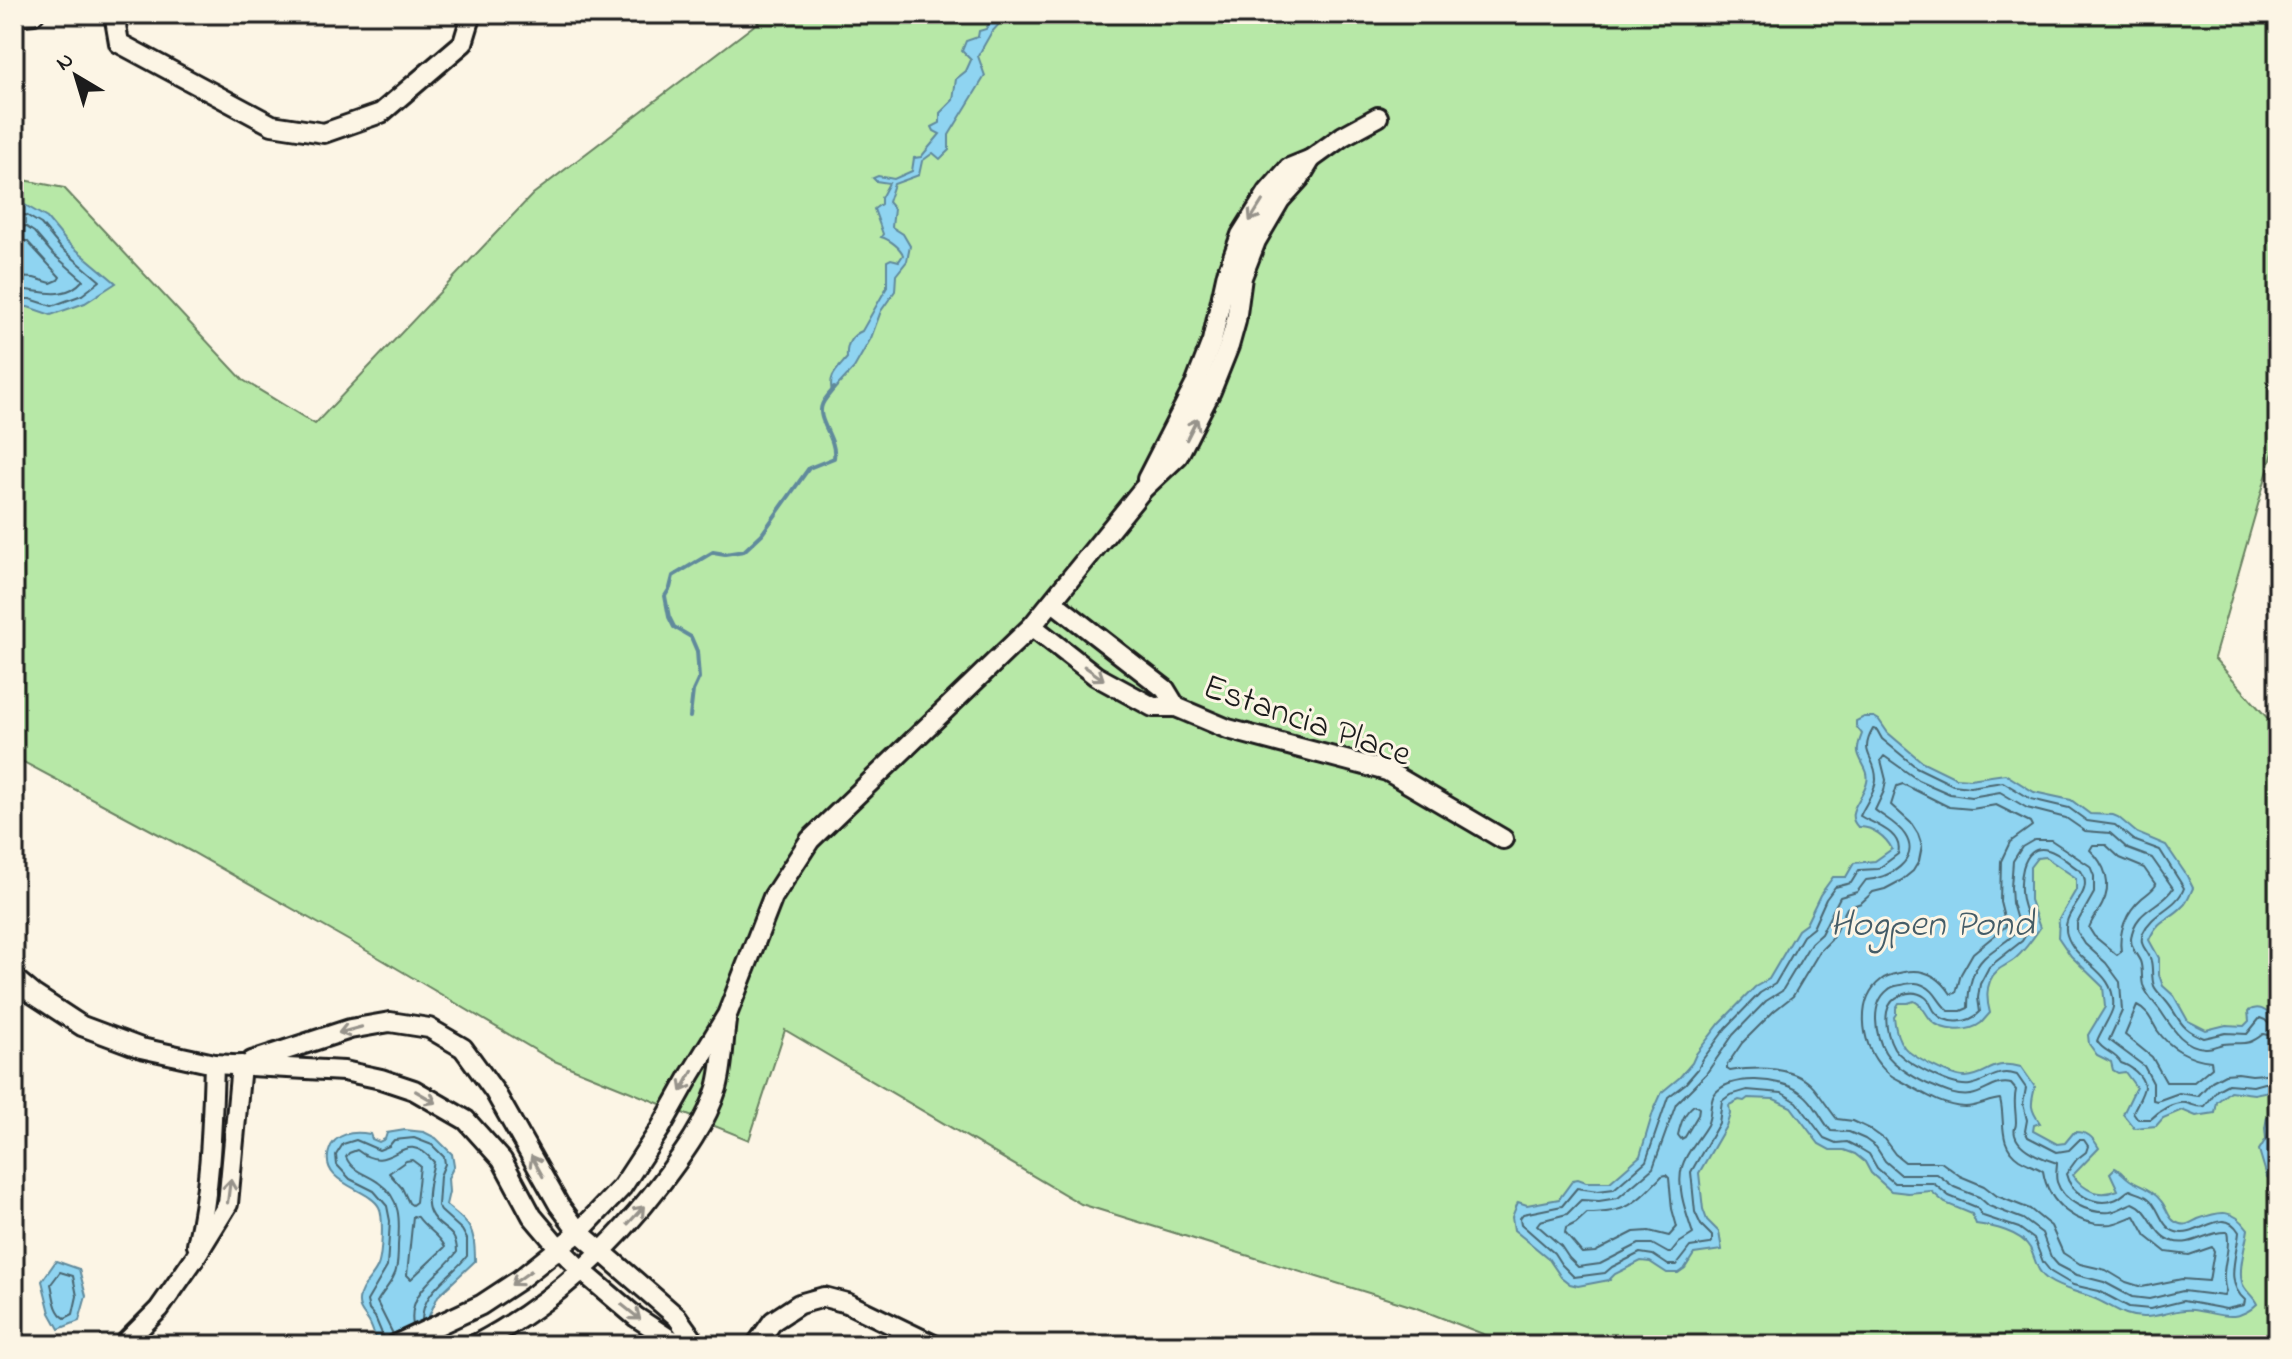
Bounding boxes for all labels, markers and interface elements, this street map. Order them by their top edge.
north arrow [36,36,116,116]
text: N [50,45,81,80]
one-way arrow [1247,199,1263,222]
one-way arrow [1184,418,1200,442]
street label: Estancia Place [1195,662,1418,783]
one-way arrow [1083,665,1105,682]
water label: Hogpen Pond [1830,898,2036,954]
one-way arrow [337,1024,363,1039]
one-way arrow [679,1069,695,1092]
one-way arrow [414,1089,437,1105]
one-way arrow [529,1155,545,1178]
one-way arrow [222,1179,237,1204]
one-way arrow [627,1205,645,1225]
one-way arrow [511,1269,532,1286]
one-way arrow [620,1303,641,1320]

